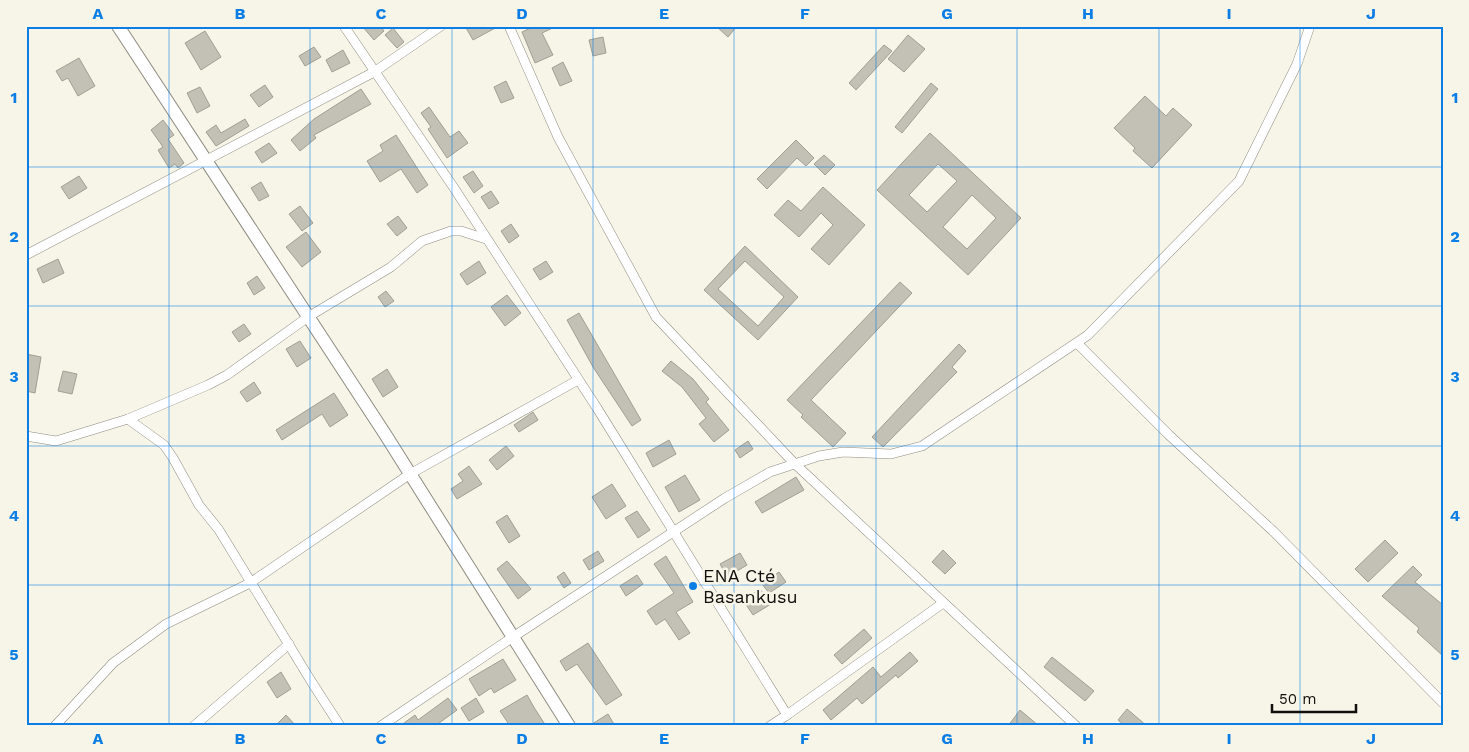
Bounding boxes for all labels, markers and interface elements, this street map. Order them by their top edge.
text: A [93,4,104,23]
text: B [235,4,246,23]
text: C [376,4,387,23]
text: D [516,4,528,23]
text: E [659,4,669,23]
text: F [800,4,810,23]
text: G [941,4,953,23]
text: H [1082,4,1094,23]
text: I [1226,4,1232,23]
text: J [1366,4,1376,23]
text: 1 [11,88,17,107]
text: 1 [1452,88,1458,107]
text: 2 [9,227,19,246]
text: 2 [1450,227,1460,246]
text: 3 [9,367,19,386]
text: 3 [1450,367,1460,386]
text: 4 [9,506,19,525]
text: 4 [1450,506,1460,525]
place label: ENA Cté Basankusu [703,565,798,607]
marker: ENA Cté Basankusu [687,580,699,592]
text: 5 [9,645,19,664]
text: 5 [1450,645,1460,664]
scale bar [1272,682,1355,714]
text: 50 m [1279,690,1316,708]
text: A [93,729,104,748]
text: B [235,729,246,748]
text: C [376,729,387,748]
text: D [516,729,528,748]
text: E [659,729,669,748]
text: F [800,729,810,748]
text: G [941,729,953,748]
text: H [1082,729,1094,748]
text: I [1226,729,1232,748]
text: J [1366,729,1376,748]

